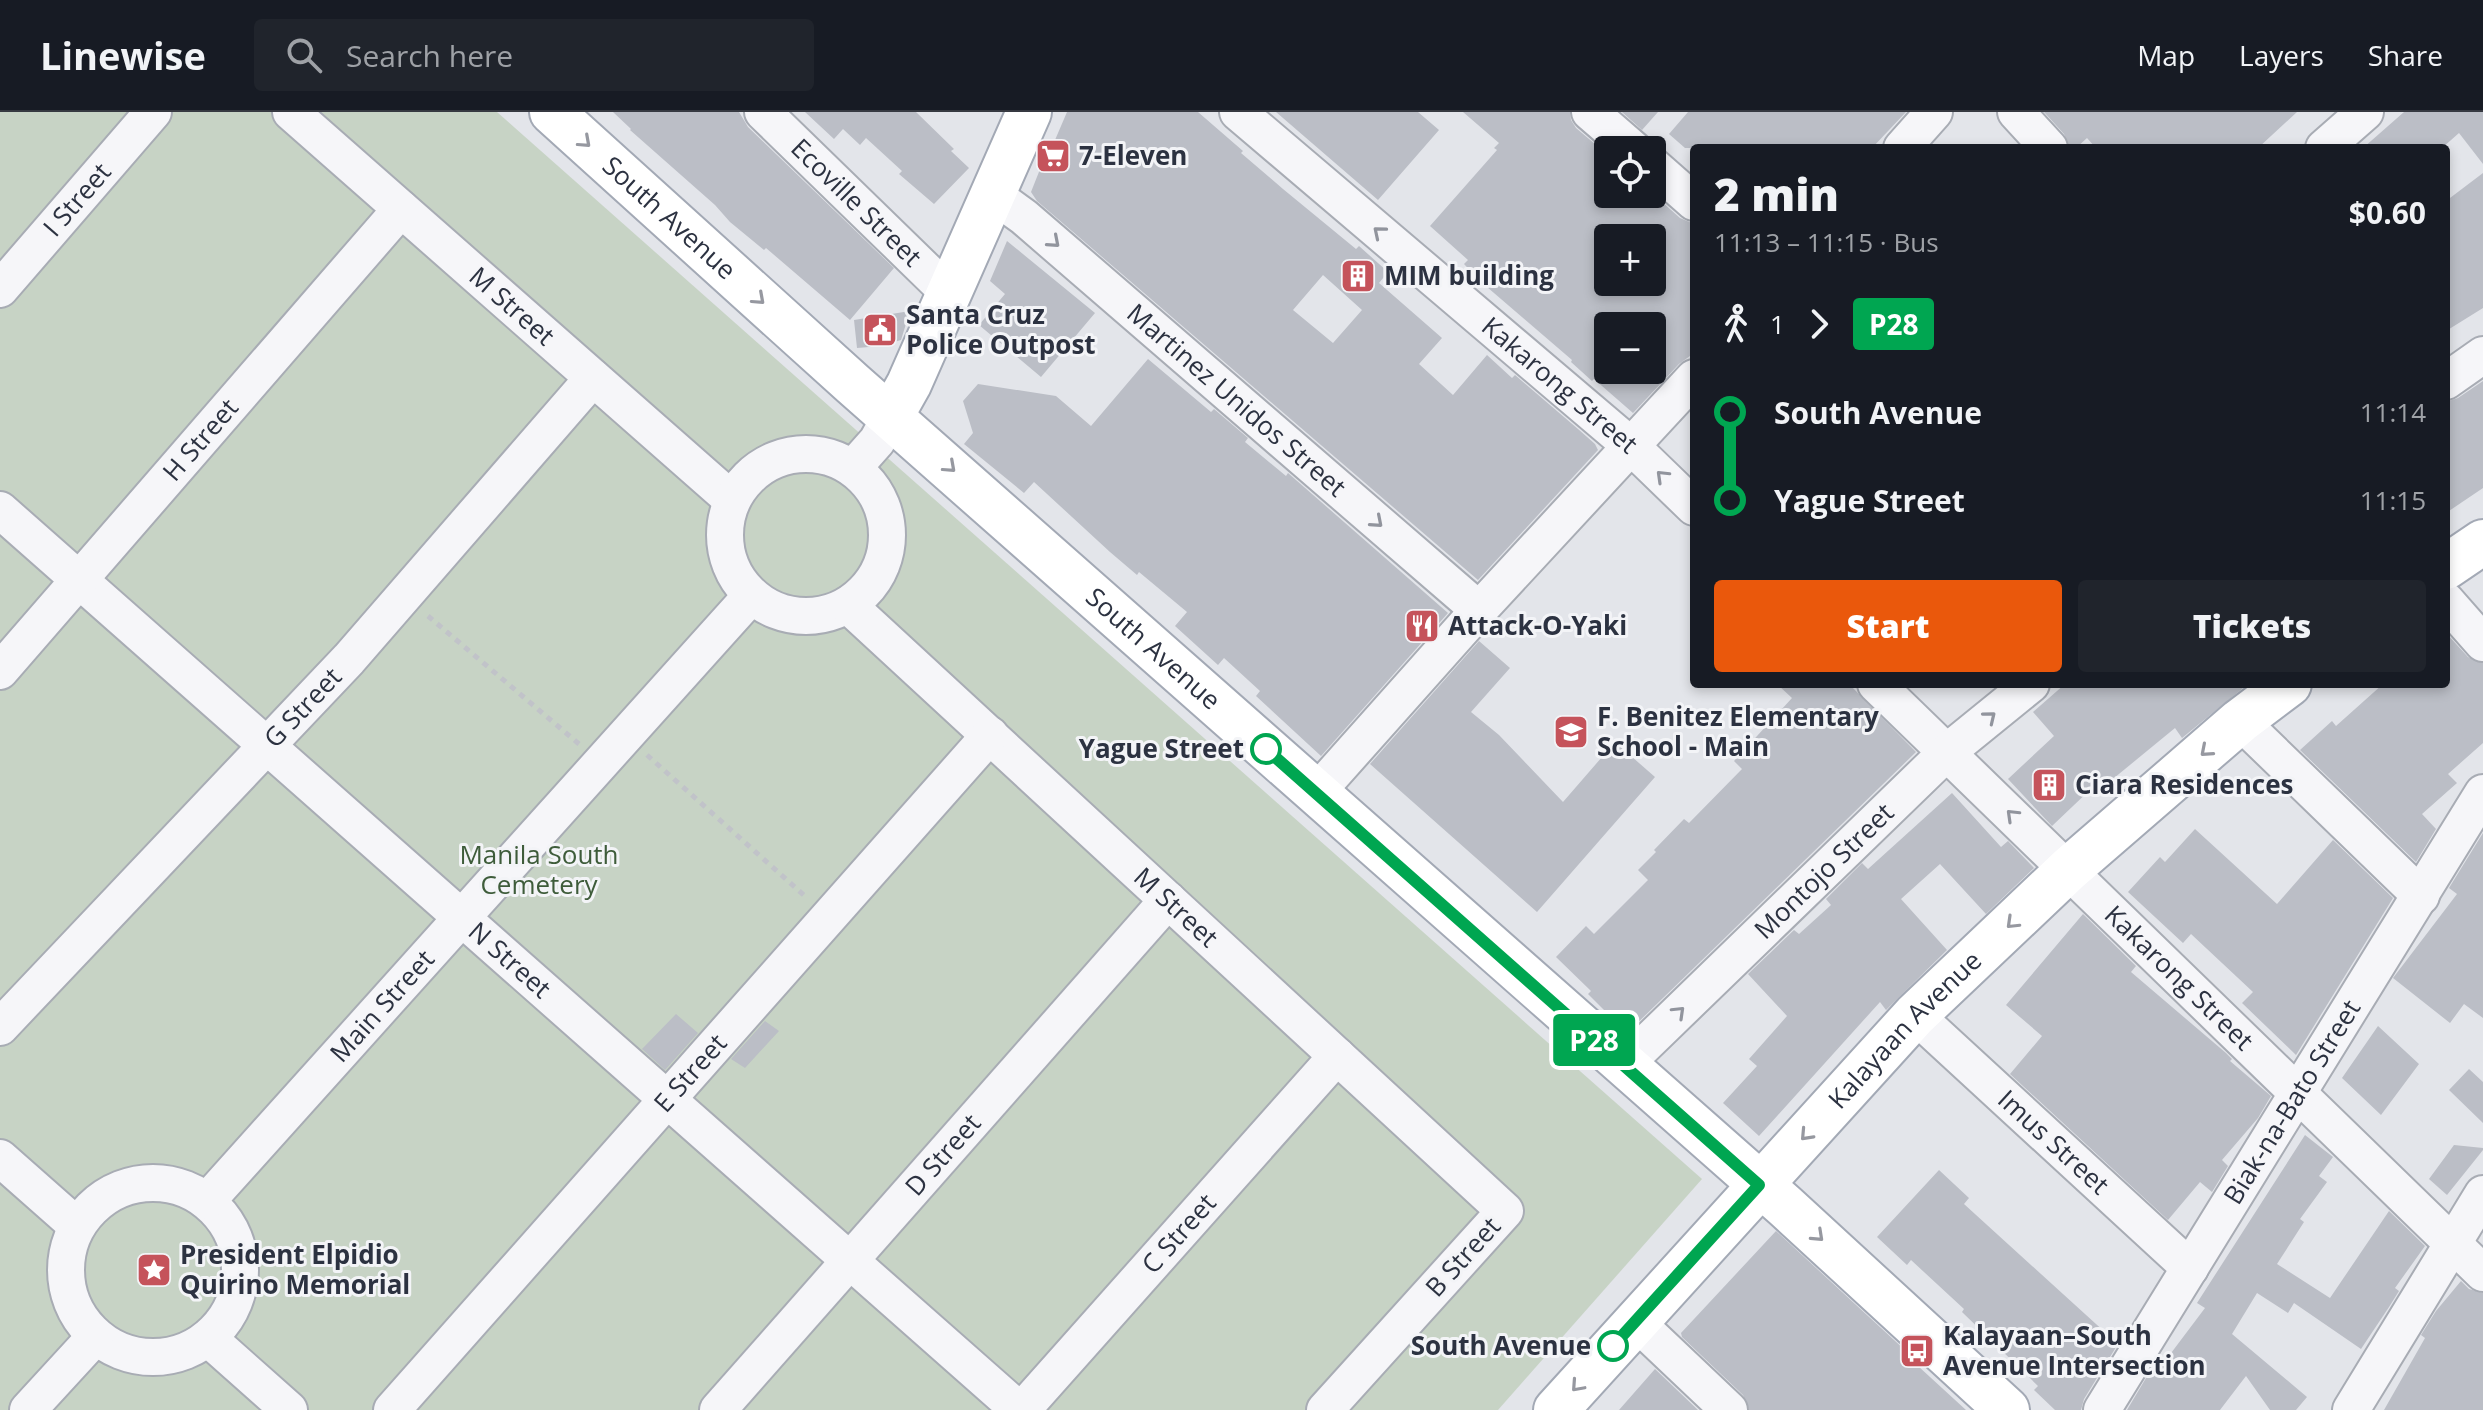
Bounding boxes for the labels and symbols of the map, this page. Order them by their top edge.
street label: Ecoville Street [784,130,930,274]
one-way arrow [576,132,591,146]
supermarket icon: 7-Eleven [1034,137,1072,175]
place label: 7-Eleven [1079,137,1187,173]
street label: South Avenue [595,147,744,287]
street label: I Street [34,155,118,244]
one-way arrow [1374,227,1389,242]
one-way arrow [1044,232,1059,247]
building icon: MIM building [1339,257,1377,295]
place label: MIM building [1384,257,1554,293]
street label: M Street [462,258,563,353]
one-way arrow [750,289,765,303]
street label: Martinez Unidos Street [1120,295,1354,504]
place label: Santa Cruz Police Outpost [906,296,1096,362]
street label: Kakarong Street [1475,308,1646,461]
public building icon: Santa Cruz Police Outpost [861,311,899,349]
street label: H Street [154,390,246,488]
one-way arrow [940,457,955,472]
one-way arrow [1657,471,1671,486]
one-way arrow [1368,513,1383,527]
street label: South Avenue [1079,579,1229,717]
restaurant icon: Attack-O-Yaki [1403,607,1441,645]
place label: Attack-O-Yaki [1448,607,1627,643]
street label: G Street [255,659,349,755]
place label: F. Benitez Elementary School - Main [1597,698,1879,764]
school or university icon: F. Benitez Elementary School - Main [1552,713,1590,751]
one-way arrow [1981,713,1996,727]
place label: Yague Street [1079,730,1244,766]
marker: Yague Street [1251,734,1281,764]
one-way arrow [2201,741,2216,755]
building icon: Ciara Residences [2030,766,2068,804]
place label: Ciara Residences [2075,766,2293,802]
street label: Montojo Street [1746,794,1901,947]
one-way arrow [2007,810,2021,825]
park label: Manila South Cemetery [459,836,619,902]
street label: M Street [1127,859,1227,955]
street label: Kakarong Street [2097,897,2262,1058]
street label: N Street [461,913,559,1006]
one-way arrow [2007,914,2021,929]
street label: Main Street [321,941,442,1070]
street label: Kalayaan Avenue [1819,942,1989,1116]
street label: Biak-na-Bato Street [2214,992,2368,1211]
one-way arrow [1670,1007,1684,1021]
line badge: P28 [1548,1014,1640,1066]
street label: E Street [645,1025,734,1120]
street label: Imus Street [1991,1081,2117,1202]
street label: D Street [896,1106,988,1203]
one-way arrow [1801,1125,1816,1140]
street label: C Street [1133,1185,1223,1281]
street label: B Street [1417,1209,1508,1304]
one-way arrow [1808,1227,1823,1241]
place label: President Elpidio Quirino Memorial [180,1236,410,1302]
place icon: President Elpidio Quirino Memorial [135,1251,173,1289]
place label: Kalayaan–South Avenue Intersection [1943,1317,2206,1383]
place label: South Avenue [1411,1327,1591,1363]
marker: South Avenue [1598,1331,1628,1361]
bus stop icon: Kalayaan–South Avenue Intersection [1898,1332,1936,1370]
one-way arrow [1572,1377,1586,1392]

